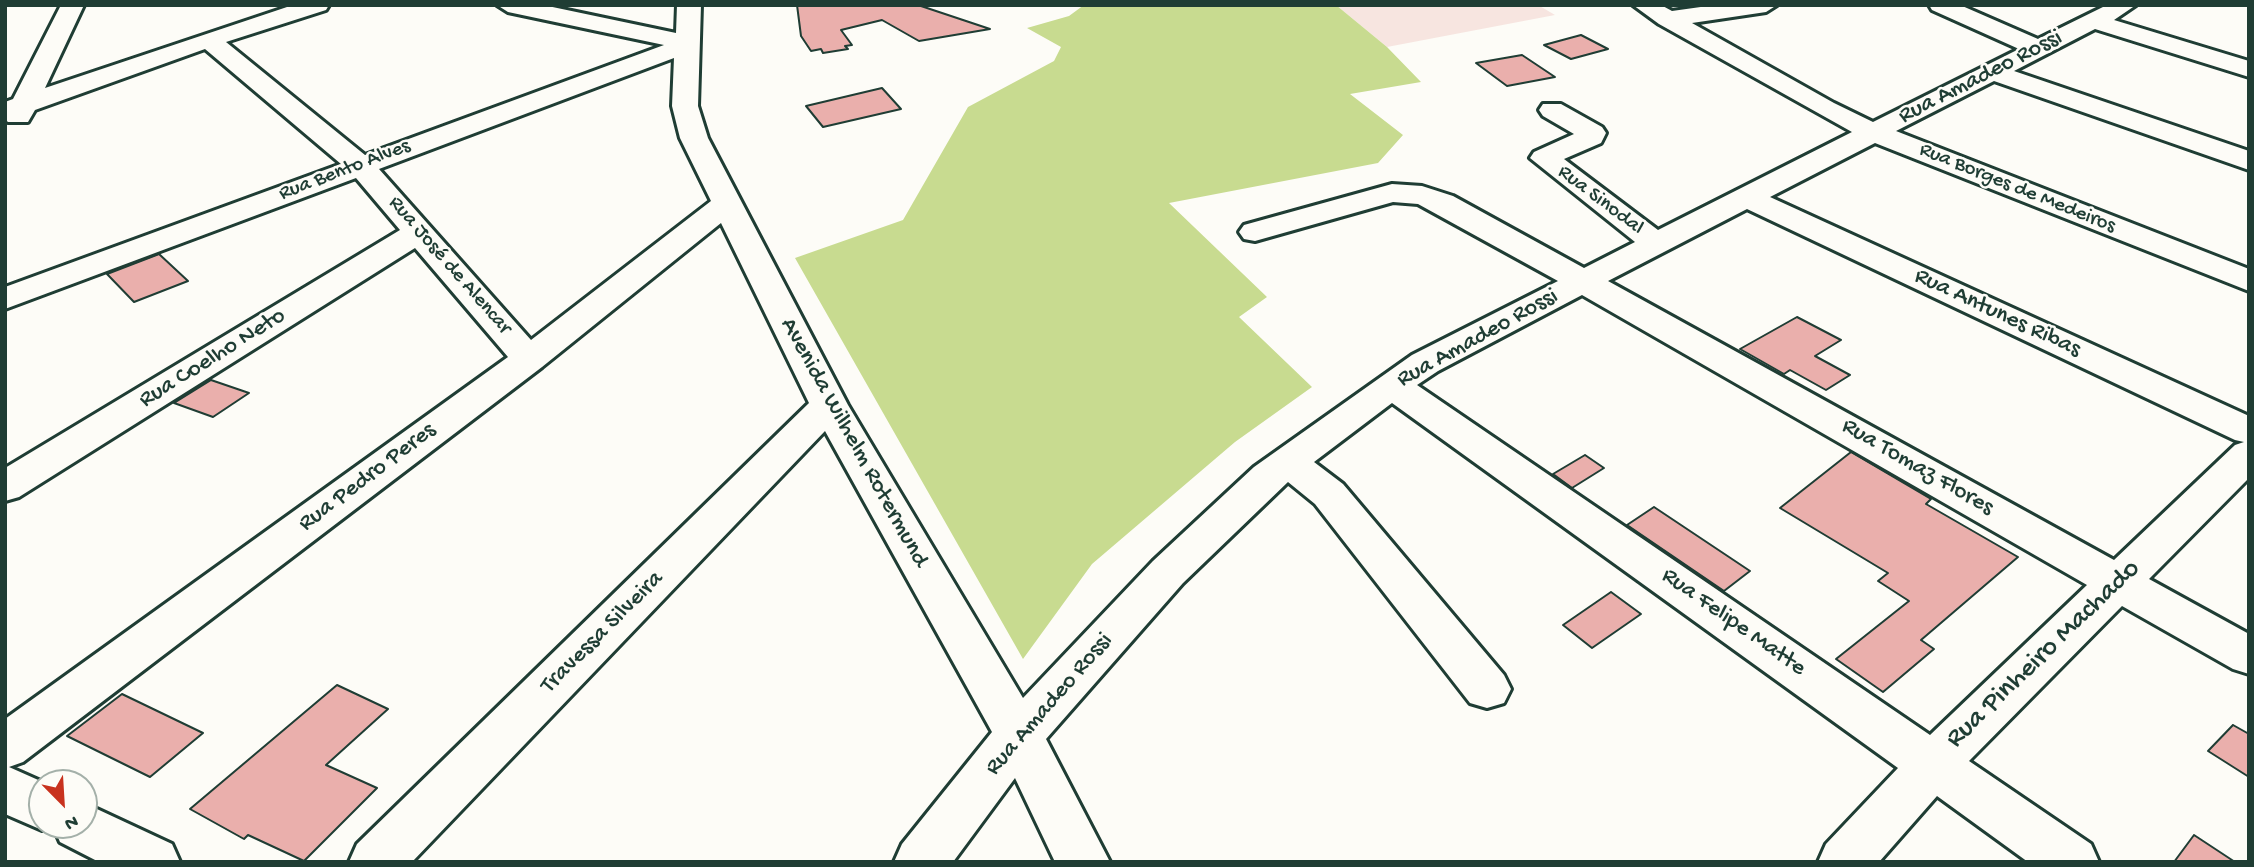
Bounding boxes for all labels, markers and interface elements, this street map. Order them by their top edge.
street label: Rua Amadeo Rossi [1894,24,2068,132]
street label: Rua Bento Alves [276,134,414,208]
street label: Rua Borges de Medeiros [1915,138,2119,240]
street label: Rua Sinodal [1552,160,1648,242]
street label: Rua José de Alencar [382,192,516,340]
street label: Rua Antunes Ribas [1909,263,2085,365]
street label: Rua Amadeo Rossi [1392,283,1564,395]
street label: Rua Coelho Neto [134,302,292,416]
street label: Avenida Wilhelm Rotermund [772,313,934,573]
street label: Rua Tomaz Flores [1836,413,1998,523]
street label: Rua Pedro Peres [294,417,442,539]
street label: Rua Pinheiro Machado [1940,553,2148,757]
street label: Rua Felipe Matte [1655,562,1811,684]
street label: Travessa Silveira [535,565,671,701]
street label: Rua Amadeo Rossi [980,628,1120,782]
north arrow [28,769,98,839]
text: N [61,809,81,835]

